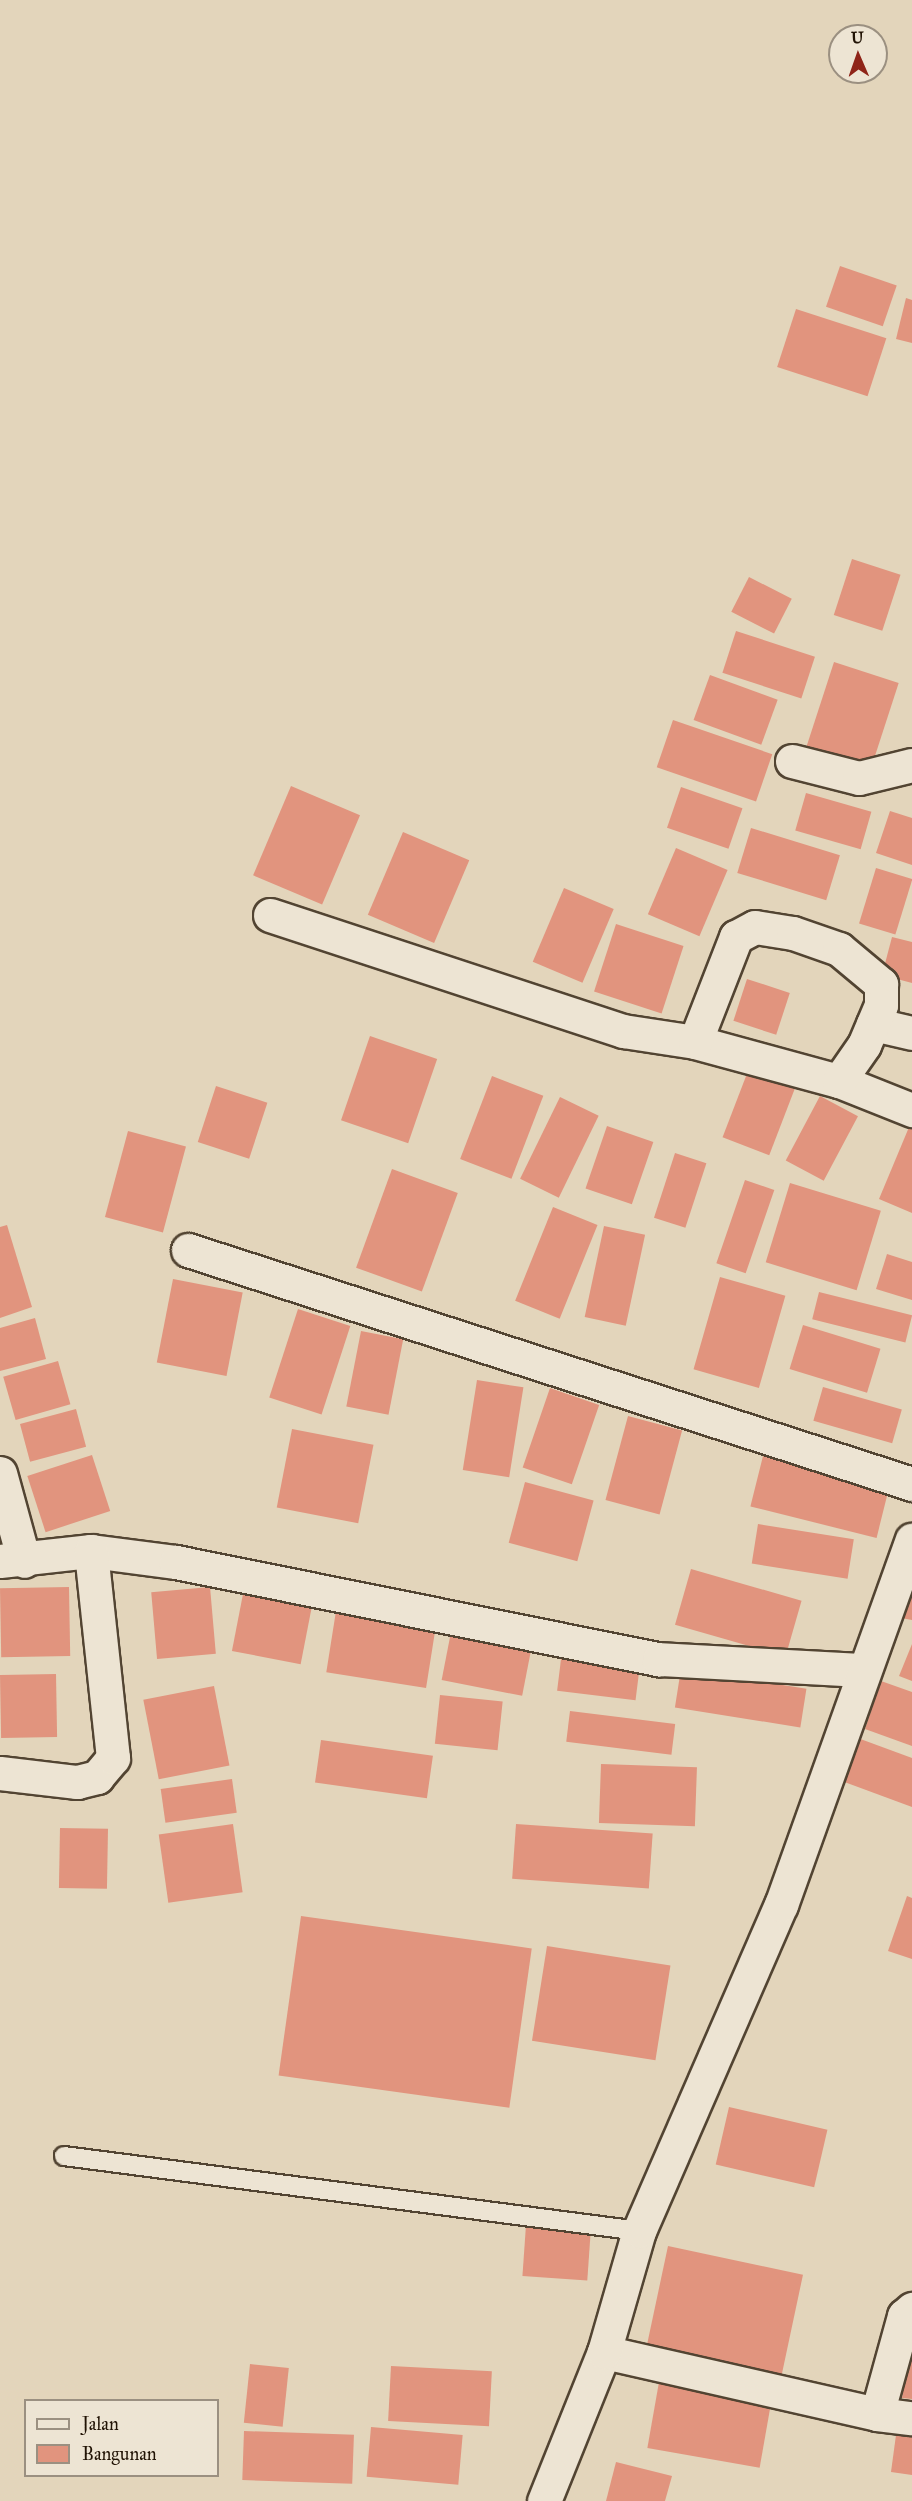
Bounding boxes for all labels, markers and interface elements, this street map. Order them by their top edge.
north arrow [828,24,888,84]
text: U [851,28,864,47]
legend [24,2399,219,2477]
text: Jalan [82,2413,119,2435]
text: Bangunan [82,2443,157,2465]

